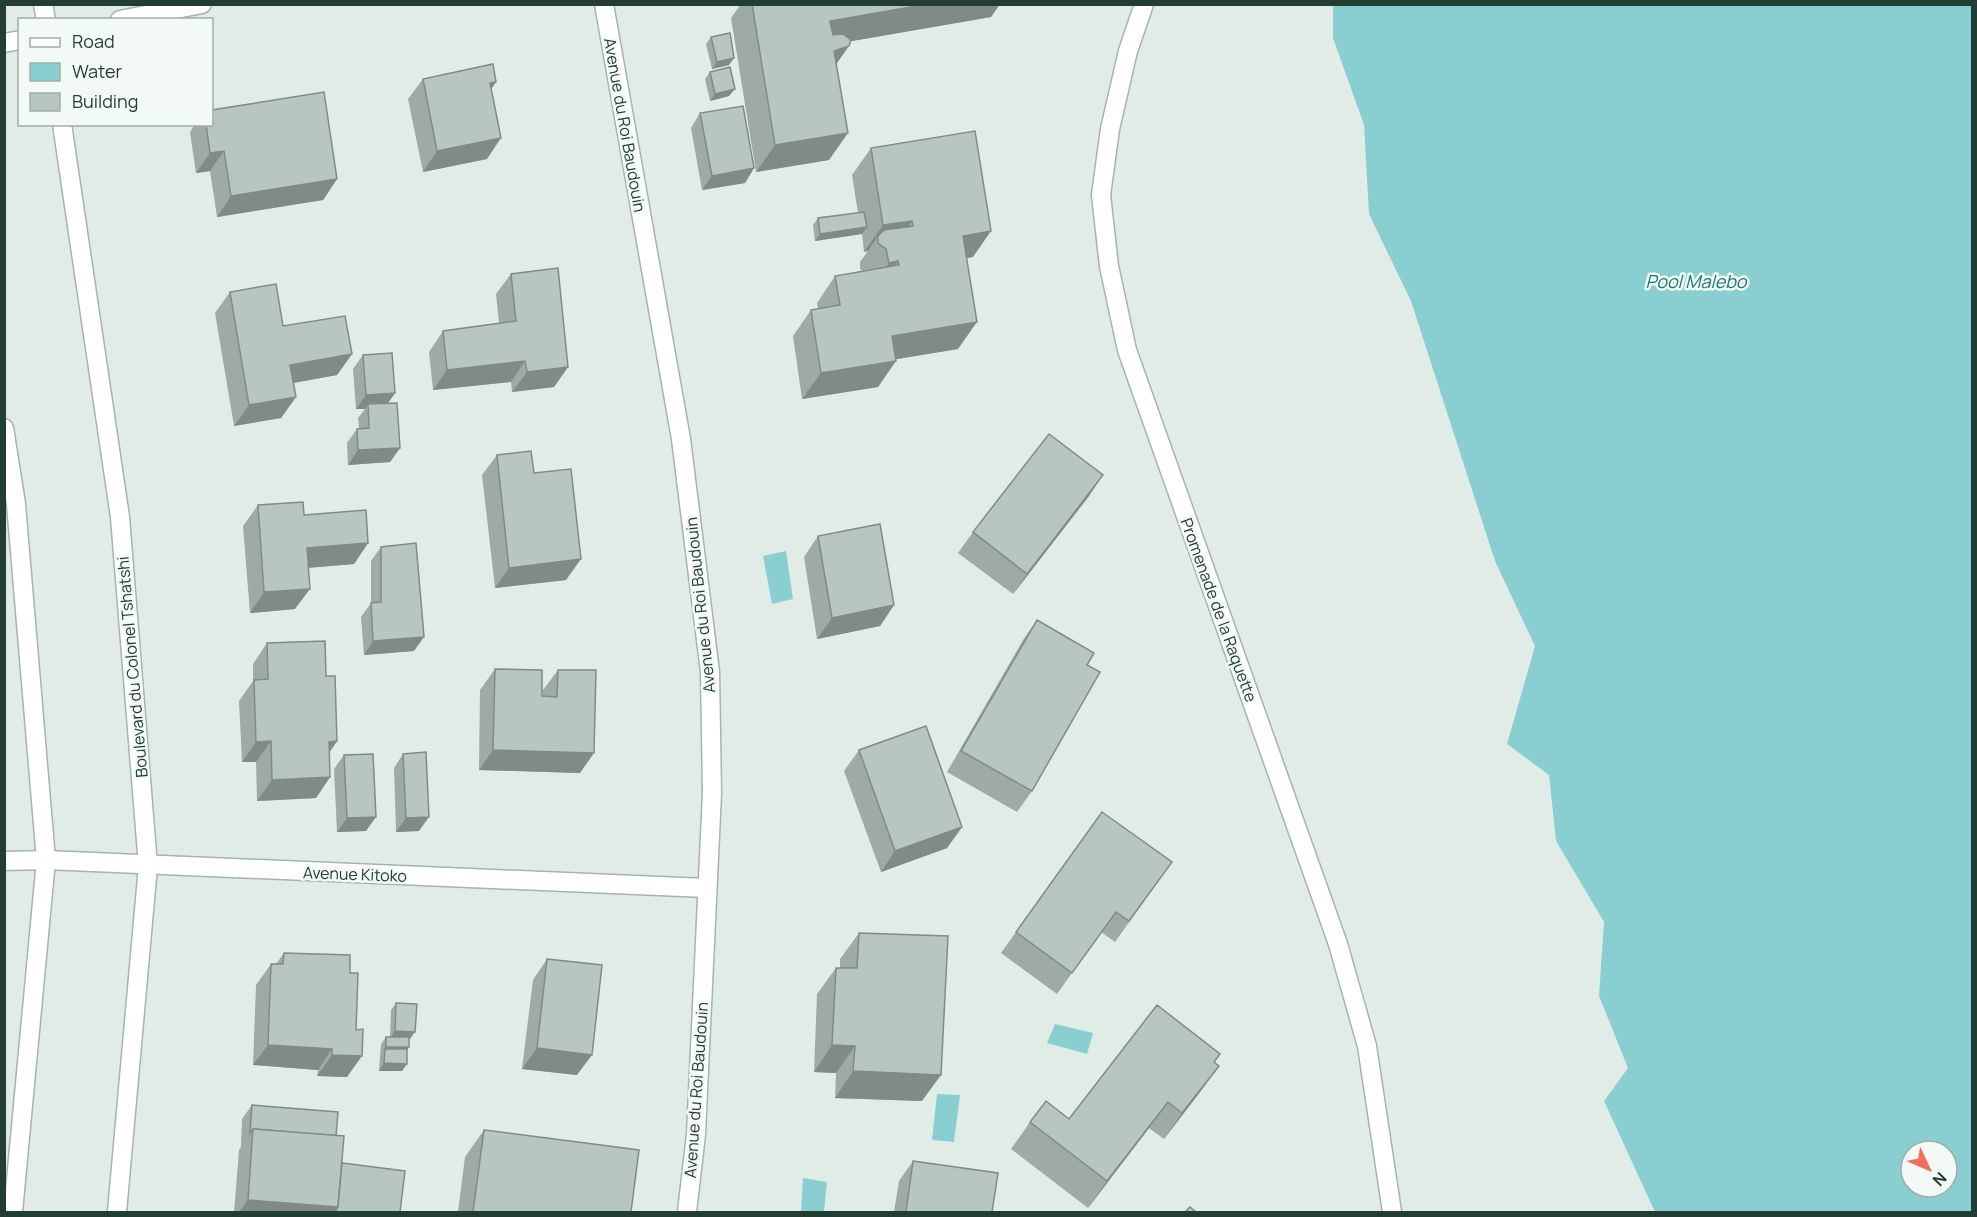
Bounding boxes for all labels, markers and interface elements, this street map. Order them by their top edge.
legend [18,18,213,126]
text: Road [72,29,115,53]
street label: Avenue du Roi Baudouin [599,36,651,214]
text: Water [72,59,122,83]
text: Building [72,89,138,113]
water label: Pool Malebo [1645,269,1748,293]
street label: Promenade de la Raquette [1175,515,1263,705]
street label: Avenue du Roi Baudouin [680,516,720,694]
street label: Boulevard du Colonel Tshatshi [111,556,153,778]
street label: Avenue Kitoko [303,861,407,887]
street label: Avenue du Roi Baudouin [679,1001,713,1179]
north arrow [1899,1139,1959,1199]
text: N [1928,1168,1952,1191]

